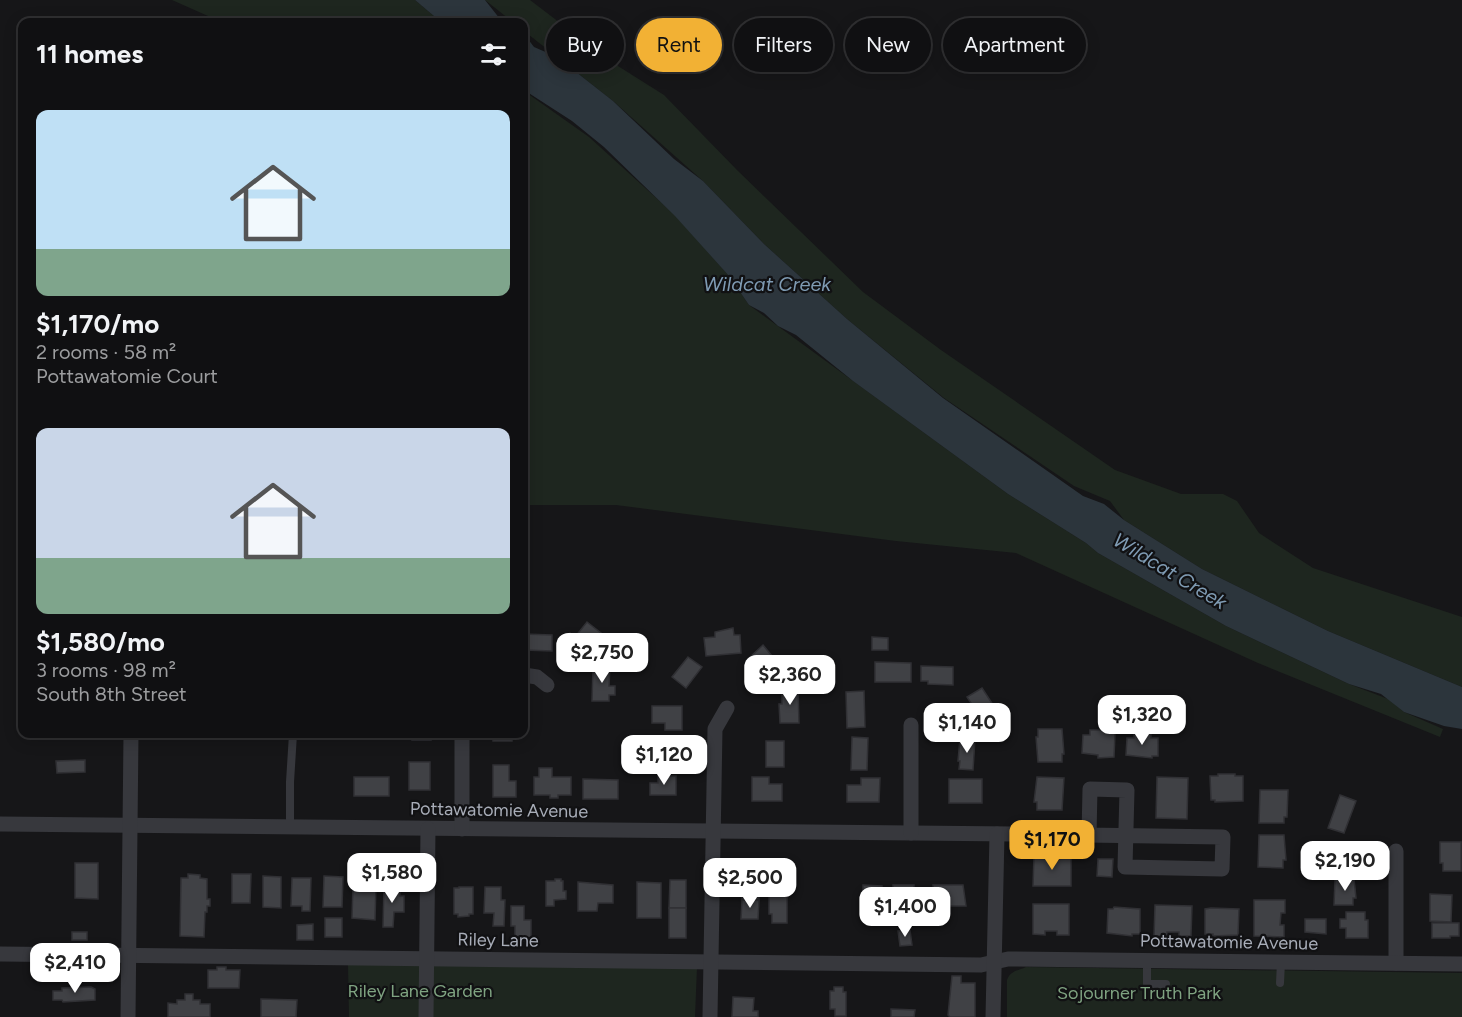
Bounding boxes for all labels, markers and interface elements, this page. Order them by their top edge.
chip: Buy [546,18,624,72]
chip: Rent [636,18,722,72]
chip: Filters [734,18,833,72]
chip: New [845,18,931,72]
chip: Apartment [943,18,1086,72]
text: 11 homes [36,38,143,70]
icon: filters [477,38,510,71]
icon: home [219,149,327,257]
water label: Wildcat Creek [703,272,832,296]
text: $1,170/mo [36,308,159,340]
text: 2 rooms · 58 m² [36,340,176,364]
text: Pottawatomie Court [36,364,218,388]
icon: home [219,467,327,575]
water label: Wildcat Creek [1109,528,1232,615]
text: $1,580/mo [36,626,165,658]
pin: $2,750 [553,633,651,684]
text: $2,750 [570,640,634,664]
pin: $2,360 [741,655,839,706]
text: 3 rooms · 98 m² [36,658,176,682]
text: $2,360 [758,662,822,686]
text: South 8th Street [36,682,187,706]
pin: $1,320 [1093,695,1191,746]
text: $1,320 [1112,702,1172,726]
pin: $1,140 [918,703,1016,754]
text: $1,140 [938,710,996,734]
pin: $1,120 [615,735,713,786]
text: $1,120 [635,742,693,766]
street label: Pottawatomie Avenue [410,797,588,823]
pin: $1,170 [1003,820,1101,871]
text: $1,170 [1023,827,1081,851]
pin: $2,190 [1296,841,1394,892]
text: $2,190 [1315,848,1375,872]
pin: $1,580 [343,853,441,904]
pin: $2,500 [701,858,799,909]
text: $1,580 [361,860,423,884]
text: $2,500 [717,865,783,889]
pin: $1,400 [856,887,954,938]
text: $1,400 [873,894,937,918]
street label: Riley Lane [457,928,539,952]
street label: Pottawatomie Avenue [1140,929,1318,955]
pin: $2,410 [26,943,124,994]
text: $2,410 [44,950,106,974]
park label: Riley Lane Garden [347,980,493,1002]
park label: Sojourner Truth Park [1057,982,1221,1004]

